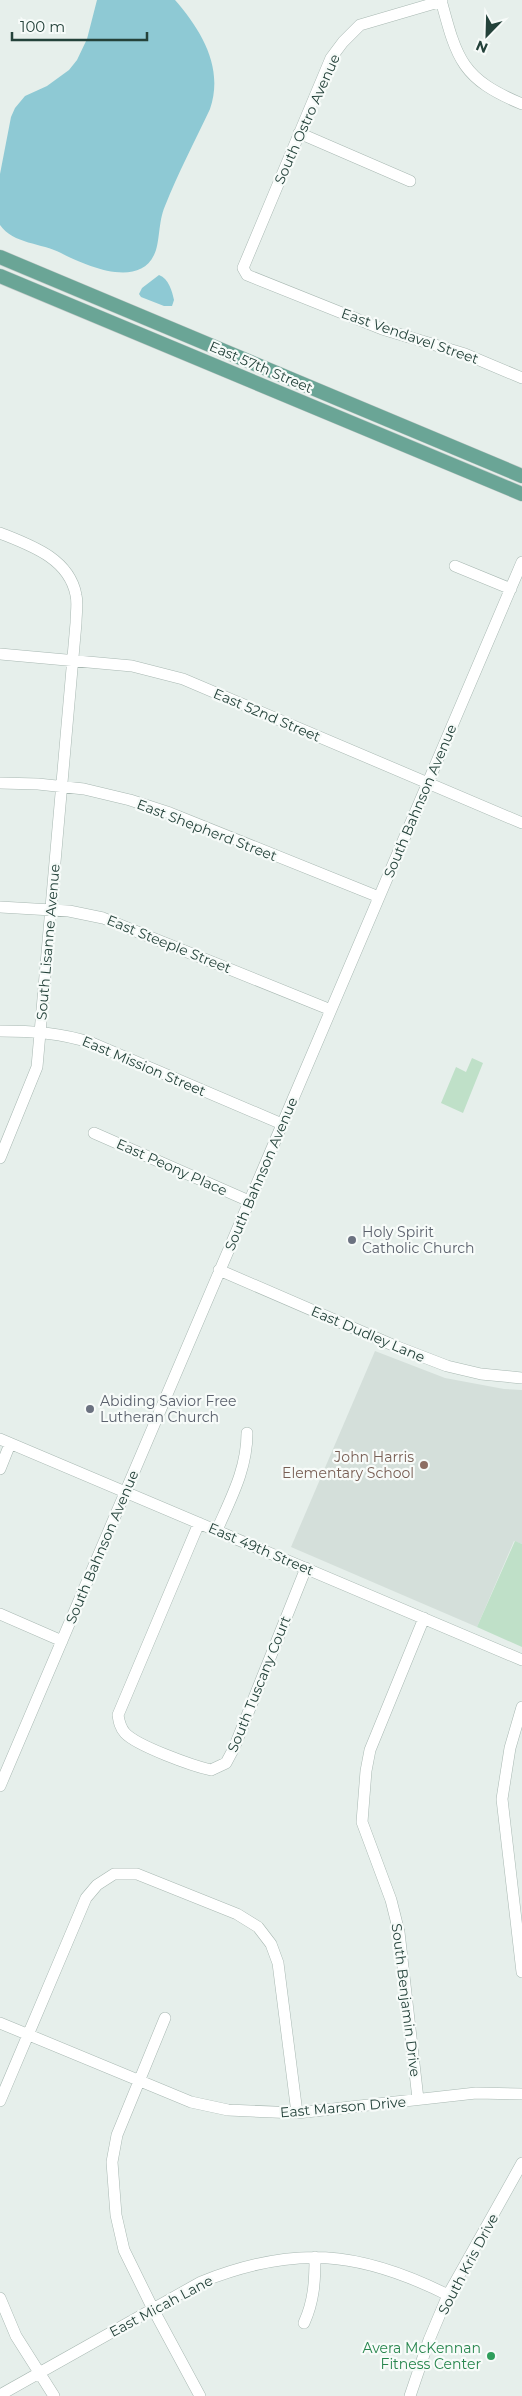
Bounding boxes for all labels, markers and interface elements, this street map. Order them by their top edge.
scale bar [12,10,148,42]
north arrow [462,10,512,60]
text: 100 m [20,17,65,36]
text: N [473,36,491,57]
street label: South Ostro Avenue [270,51,344,187]
street label: East Vendavel Street [339,304,481,368]
street label: East 57th Street [207,337,316,397]
street label: East 52nd Street [211,684,323,746]
street label: South Bahnson Avenue [379,722,461,880]
street label: East Shepherd Street [134,795,280,865]
street label: South Lisanne Avenue [32,863,64,1021]
street label: East Steeple Street [104,911,234,977]
street label: East Mission Street [79,1032,209,1100]
street label: South Bahnson Avenue [220,1095,302,1253]
street label: East Peony Place [114,1134,230,1200]
place label: Holy Spirit Catholic Church [362,1223,475,1257]
marker: Holy Spirit Catholic Church [346,1234,358,1246]
street label: East Dudley Lane [308,1302,428,1366]
place label: Abiding Savior Free Lutheran Church [100,1392,237,1426]
marker: Abiding Savior Free Lutheran Church [84,1403,96,1415]
place label: John Harris Elementary School [282,1448,414,1482]
marker: John Harris Elementary School [418,1459,430,1471]
street label: South Bahnson Avenue [61,1468,143,1626]
street label: East 49th Street [206,1519,317,1579]
street label: South Tuscany Court [223,1613,295,1755]
street label: South Benjamin Drive [388,1922,424,2078]
street label: East Marson Drive [279,2093,407,2121]
street label: South Kris Drive [434,2210,502,2318]
street label: East Micah Lane [106,2271,216,2341]
place label: Avera McKennan Fitness Center [363,2339,481,2373]
marker: Avera McKennan Fitness Center [485,2350,497,2362]

